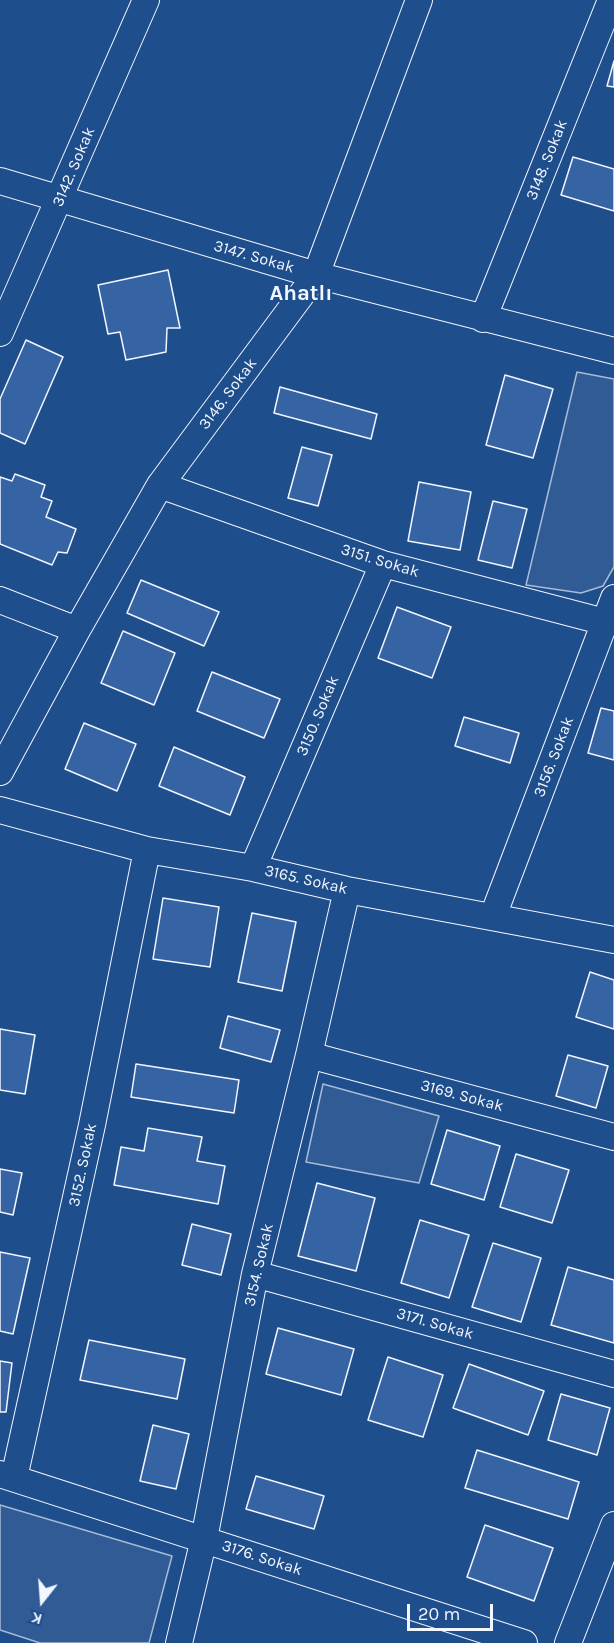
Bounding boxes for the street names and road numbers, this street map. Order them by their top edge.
street label: 3148. Sokak [522,117,572,203]
street label: 3142. Sokak [49,124,99,210]
street label: 3147. Sokak [211,236,297,278]
street label: 3146. Sokak [195,354,261,434]
street label: 3151. Sokak [338,540,422,582]
street label: 3150. Sokak [293,673,343,759]
street label: 3156. Sokak [530,714,578,800]
street label: 3165. Sokak [263,861,349,899]
street label: 3169. Sokak [418,1076,506,1116]
street label: 3152. Sokak [65,1121,101,1209]
street label: 3154. Sokak [240,1222,278,1308]
street label: 3171. Sokak [394,1304,476,1344]
street label: 3176. Sokak [219,1536,305,1580]

